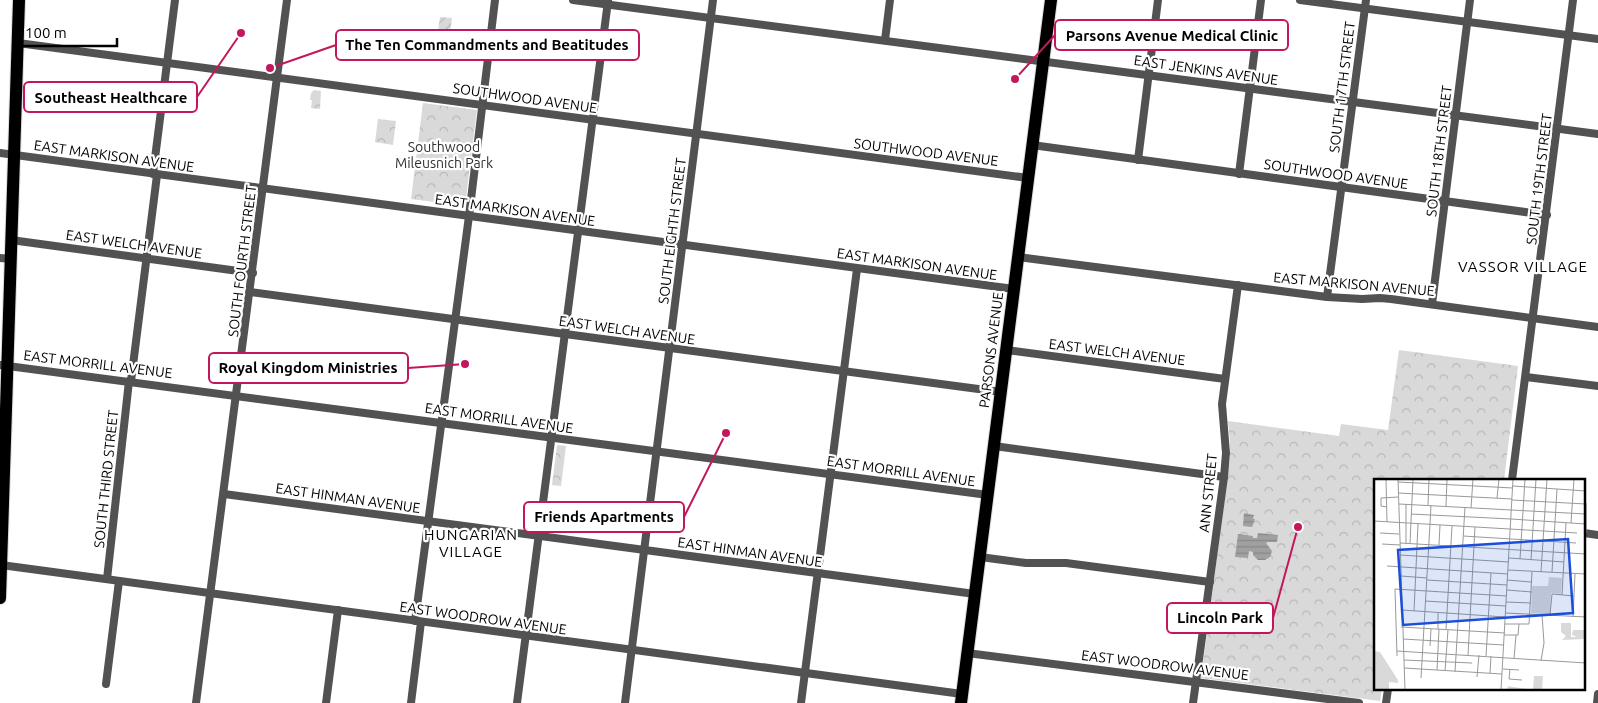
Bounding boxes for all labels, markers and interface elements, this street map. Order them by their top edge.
scale bar [18,15,116,47]
callout: Parsons Avenue Medical Clinic [1055,20,1288,50]
street label: SOUTH 17TH STREET [1326,20,1358,154]
text: 100 m [25,24,67,41]
text: Parsons Avenue Medical Clinic [1066,27,1278,44]
callout: The Ten Commandments and Beatitudes [336,30,639,60]
text: The Ten Commandments and Beatitudes [345,36,629,53]
street label: EAST JENKINS AVENUE [1133,52,1279,88]
street label: SOUTHWOOD AVENUE [452,80,598,116]
callout: Southeast Healthcare [24,82,197,112]
street label: SOUTH 18TH STREET [1423,84,1455,218]
text: Southeast Healthcare [35,89,187,106]
street label: SOUTH 19TH STREET [1523,112,1555,246]
street label: SOUTHWOOD AVENUE [853,135,999,169]
street label: EAST MARKISON AVENUE [33,137,195,175]
park label: Southwood Mileusnich Park [395,139,493,171]
street label: SOUTHWOOD AVENUE [1263,156,1409,192]
street label: SOUTH EIGHTH STREET [655,157,689,305]
street label: SOUTH FOURTH STREET [225,184,259,338]
street label: EAST MARKISON AVENUE [434,191,596,229]
street label: EAST WELCH AVENUE [65,227,203,261]
street label: EAST MARKISON AVENUE [836,245,998,283]
district label: VASSOR VILLAGE [1458,258,1588,275]
street label: EAST MARKISON AVENUE [1273,269,1435,299]
street label: PARSONS AVENUE [976,291,1006,409]
street label: EAST WELCH AVENUE [558,313,696,347]
street label: EAST WELCH AVENUE [1048,336,1186,368]
street label: EAST MORRILL AVENUE [23,347,173,381]
callout: Royal Kingdom Ministries [209,353,408,383]
text: Royal Kingdom Ministries [218,359,398,376]
street label: EAST MORRILL AVENUE [424,400,574,436]
street label: SOUTH THIRD STREET [91,409,121,549]
street label: ANN STREET [1196,452,1220,533]
street label: EAST MORRILL AVENUE [826,453,976,489]
inset map [1374,479,1586,690]
street label: EAST HINMAN AVENUE [275,480,422,516]
callout: Friends Apartments [524,502,684,532]
text: Friends Apartments [534,508,674,525]
district label: HUNGARIAN VILLAGE [424,526,518,560]
street label: EAST HINMAN AVENUE [677,534,824,570]
street label: EAST WOODROW AVENUE [398,598,568,638]
callout: Lincoln Park [1167,603,1273,633]
text: Lincoln Park [1177,609,1264,626]
street label: EAST WOODROW AVENUE [1080,647,1250,683]

